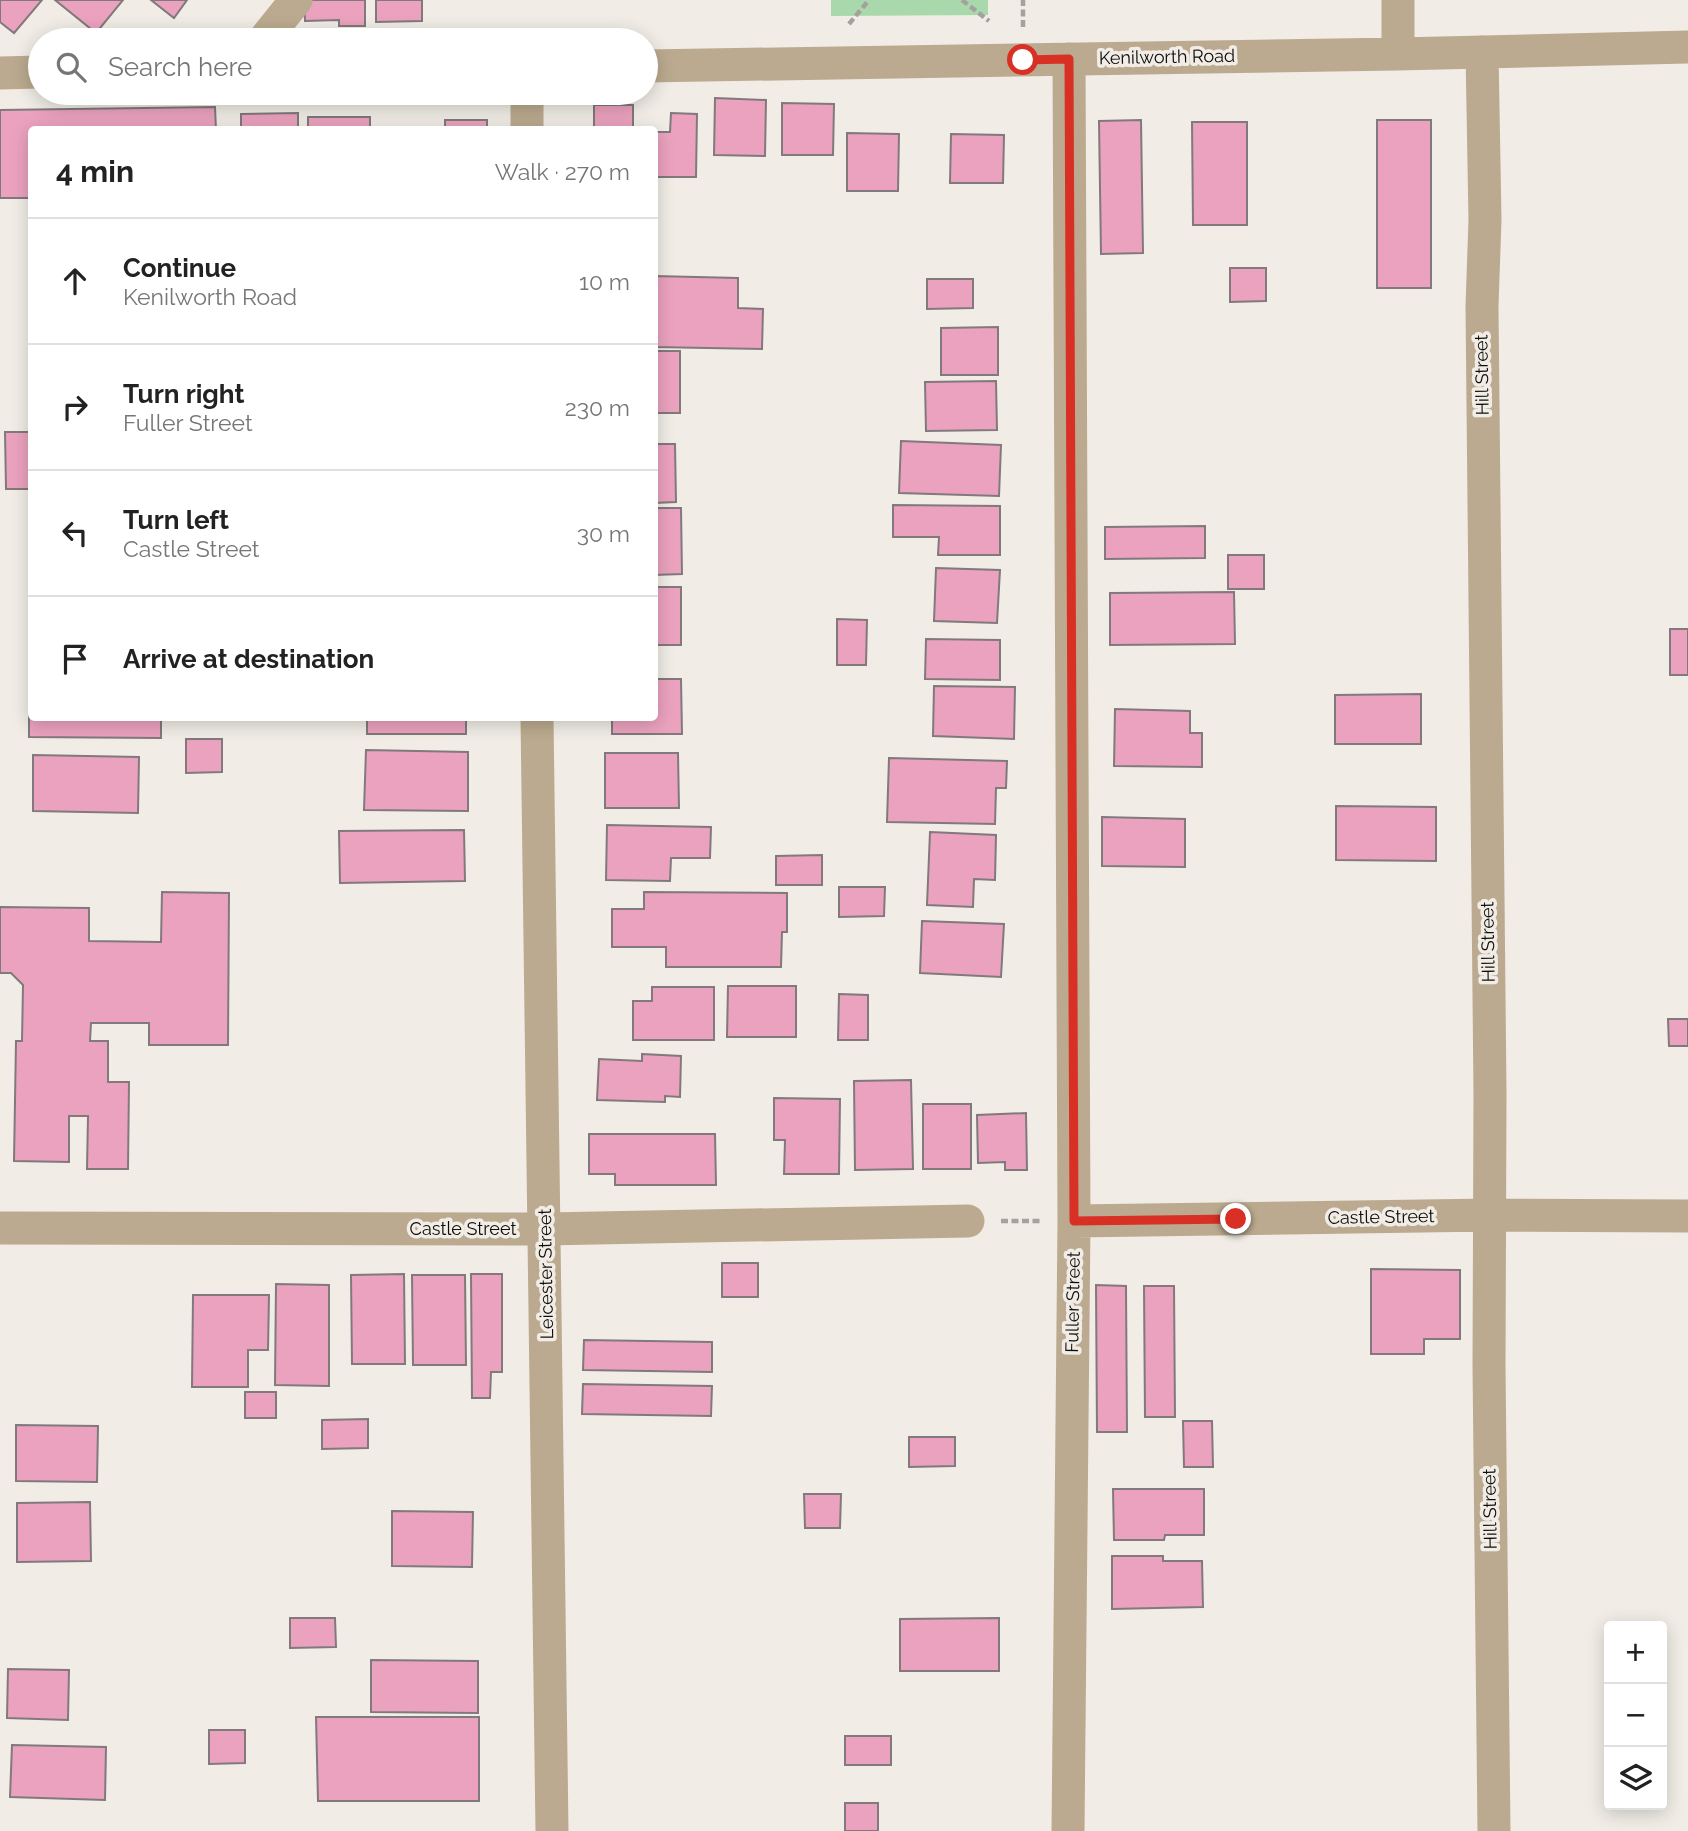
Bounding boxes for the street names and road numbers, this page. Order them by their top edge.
street label: Kenilworth Road [1099,45,1235,68]
street label: Hill Street [1470,334,1493,416]
street label: Hill Street [1476,901,1499,983]
street label: Castle Street [1327,1205,1435,1228]
street label: Leicester Street [534,1208,557,1340]
street label: Castle Street [410,1218,516,1239]
street label: Fuller Street [1061,1251,1084,1353]
street label: Hill Street [1478,1468,1501,1550]

